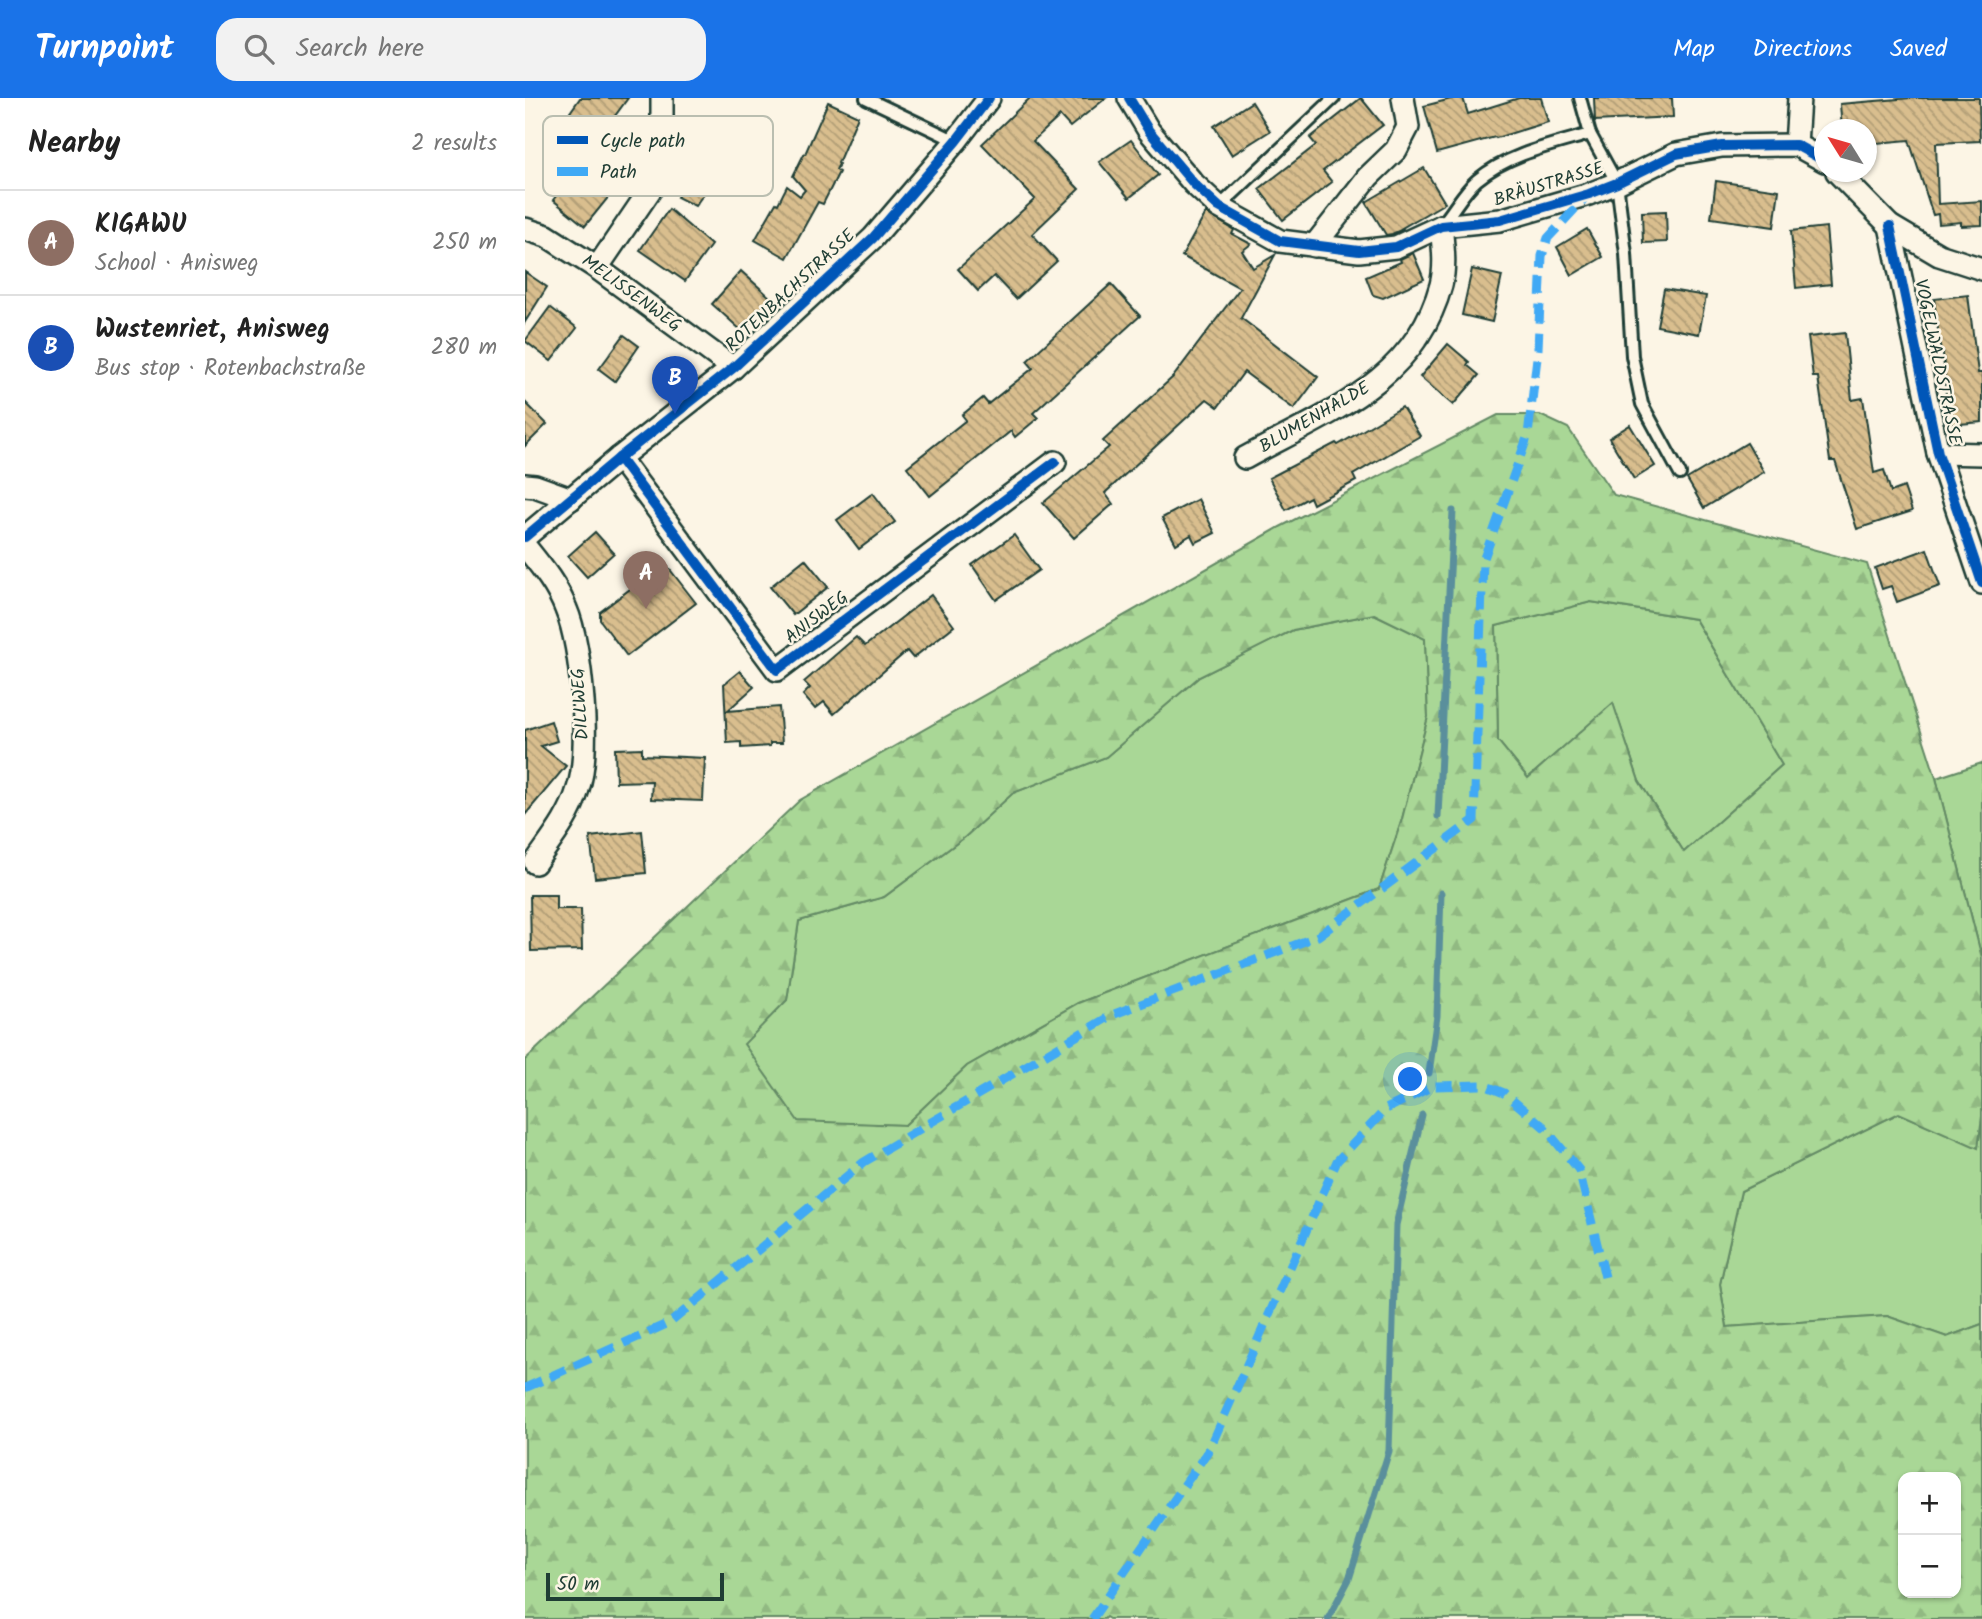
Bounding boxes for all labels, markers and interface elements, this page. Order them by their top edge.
search box [216,18,706,81]
text: Turnpoint [35,23,174,76]
text: Search here [296,28,424,70]
icon: search [240,30,278,68]
text: Map [1673,30,1715,69]
text: Directions [1753,30,1852,69]
text: Saved [1890,30,1947,69]
legend [543,116,773,196]
north arrow [1814,119,1877,182]
text: Nearby [28,120,120,168]
text: 2 results [411,126,497,162]
text: Cycle path [600,127,685,157]
street label: BRÄUSTRASSE [1490,154,1608,216]
text: Path [600,158,637,188]
text: KIGAWU [95,204,186,246]
street label: ROTENBACHSTRASSE [719,222,863,359]
text: A [44,225,58,261]
text: 250 m [432,225,497,261]
text: School · Anisweg [95,246,258,282]
street label: MELISSENWEG [575,248,687,340]
street label: VOGELWALDSTRASSE [1905,276,1969,448]
text: Wustenriet, Anisweg [95,309,330,351]
text: B [44,330,58,366]
text: 280 m [431,330,497,366]
text: Bus stop · Rotenbachstraße [95,351,365,387]
pin: B [652,356,698,414]
street label: BLUMENHALDE [1254,374,1376,462]
pin: A [623,551,669,609]
street label: ANISWEG [779,584,855,652]
street label: DILLWEG [564,667,598,741]
your location [1393,1062,1427,1096]
map controls [1898,1472,1961,1598]
button: + [1898,1472,1961,1535]
button: − [1898,1535,1961,1598]
scale bar [546,1570,725,1602]
text: 50 m [557,1570,599,1600]

